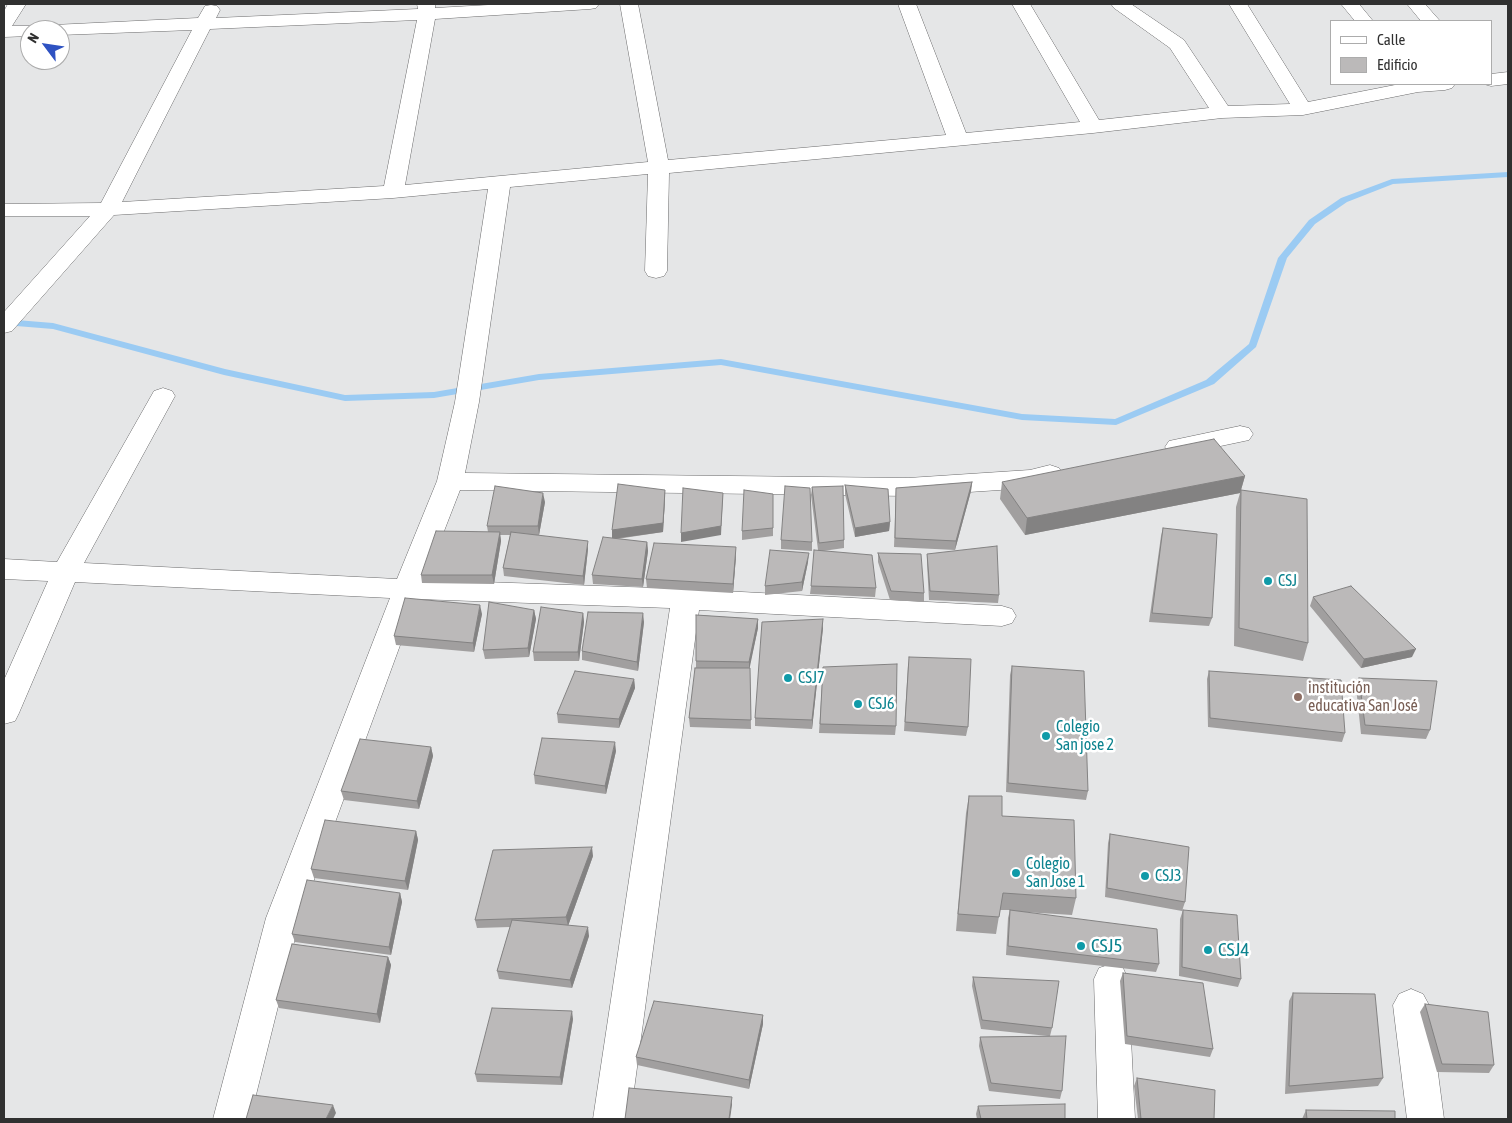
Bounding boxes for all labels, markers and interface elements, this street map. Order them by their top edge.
north arrow [20,20,70,70]
legend [1330,20,1492,85]
text: N [24,30,42,45]
text: Calle [1377,31,1405,48]
text: Edificio [1377,56,1418,73]
place label: CSJ [1278,571,1297,591]
marker: CSJ [1262,575,1274,587]
place label: CSJ7 [798,668,825,688]
marker: CSJ7 [782,672,794,684]
place label: institución educativa San José [1308,678,1418,716]
marker: institución educativa San José [1292,691,1304,703]
place label: CSJ6 [868,694,895,714]
marker: CSJ6 [852,698,864,710]
place label: Colegio San jose 2 [1056,717,1114,755]
marker: Colegio San jose 2 [1040,730,1052,742]
place label: Colegio San Jose 1 [1026,854,1085,892]
place label: CSJ3 [1155,866,1182,886]
marker: Colegio San Jose 1 [1010,867,1022,879]
marker: CSJ3 [1139,870,1151,882]
place label: CSJ5 [1091,935,1123,957]
place label: CSJ4 [1218,939,1250,961]
marker: CSJ5 [1075,940,1087,952]
marker: CSJ4 [1202,944,1214,956]

